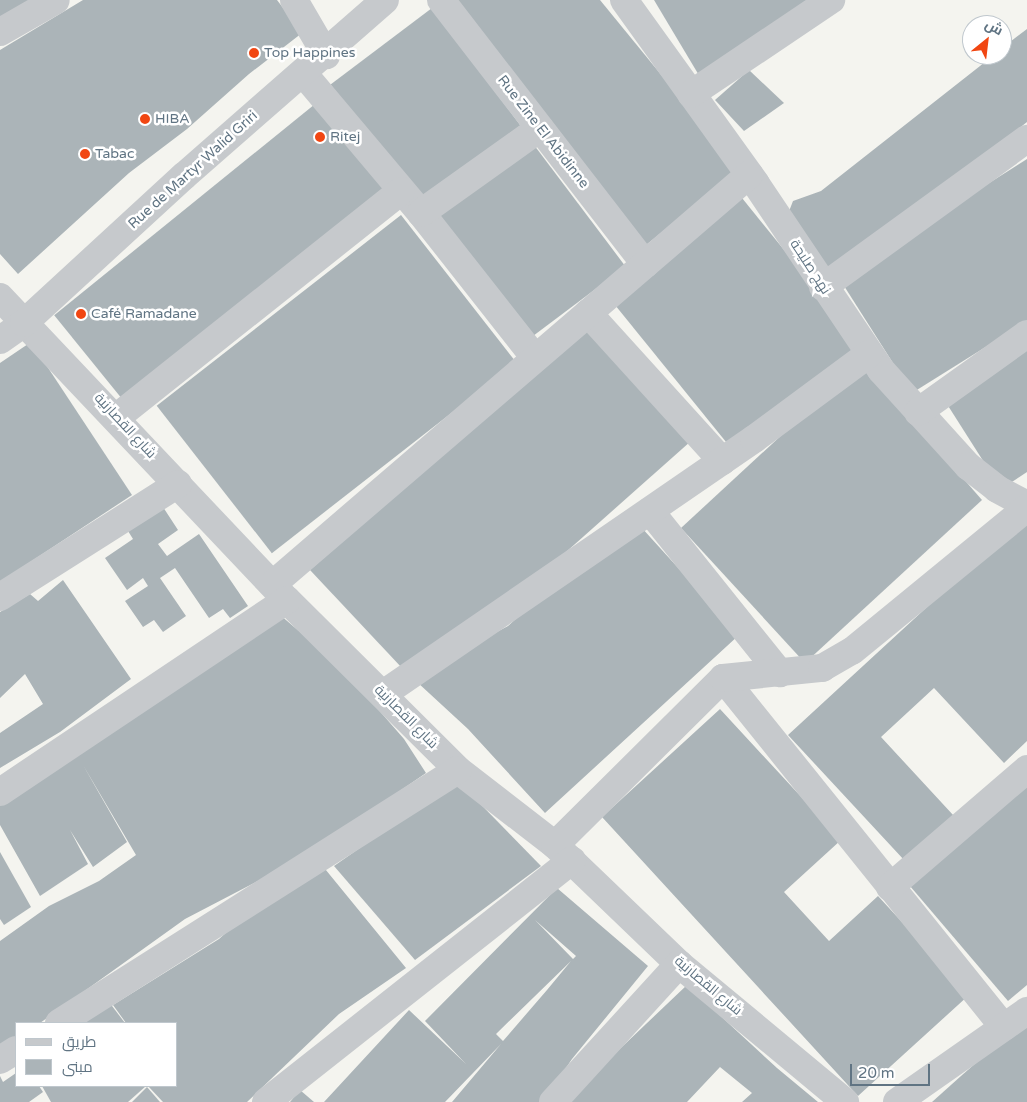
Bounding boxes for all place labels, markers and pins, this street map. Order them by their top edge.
place label: Top Happines [264,45,355,61]
marker: Top Happines [248,47,260,59]
place label: HIBA [155,111,190,127]
marker: HIBA [139,113,151,125]
place label: Ritej [330,129,360,145]
marker: Ritej [314,131,326,143]
place label: Tabac [95,146,134,162]
marker: Tabac [79,148,91,160]
place label: Café Ramadane [91,306,197,322]
marker: Café Ramadane [75,308,87,320]

